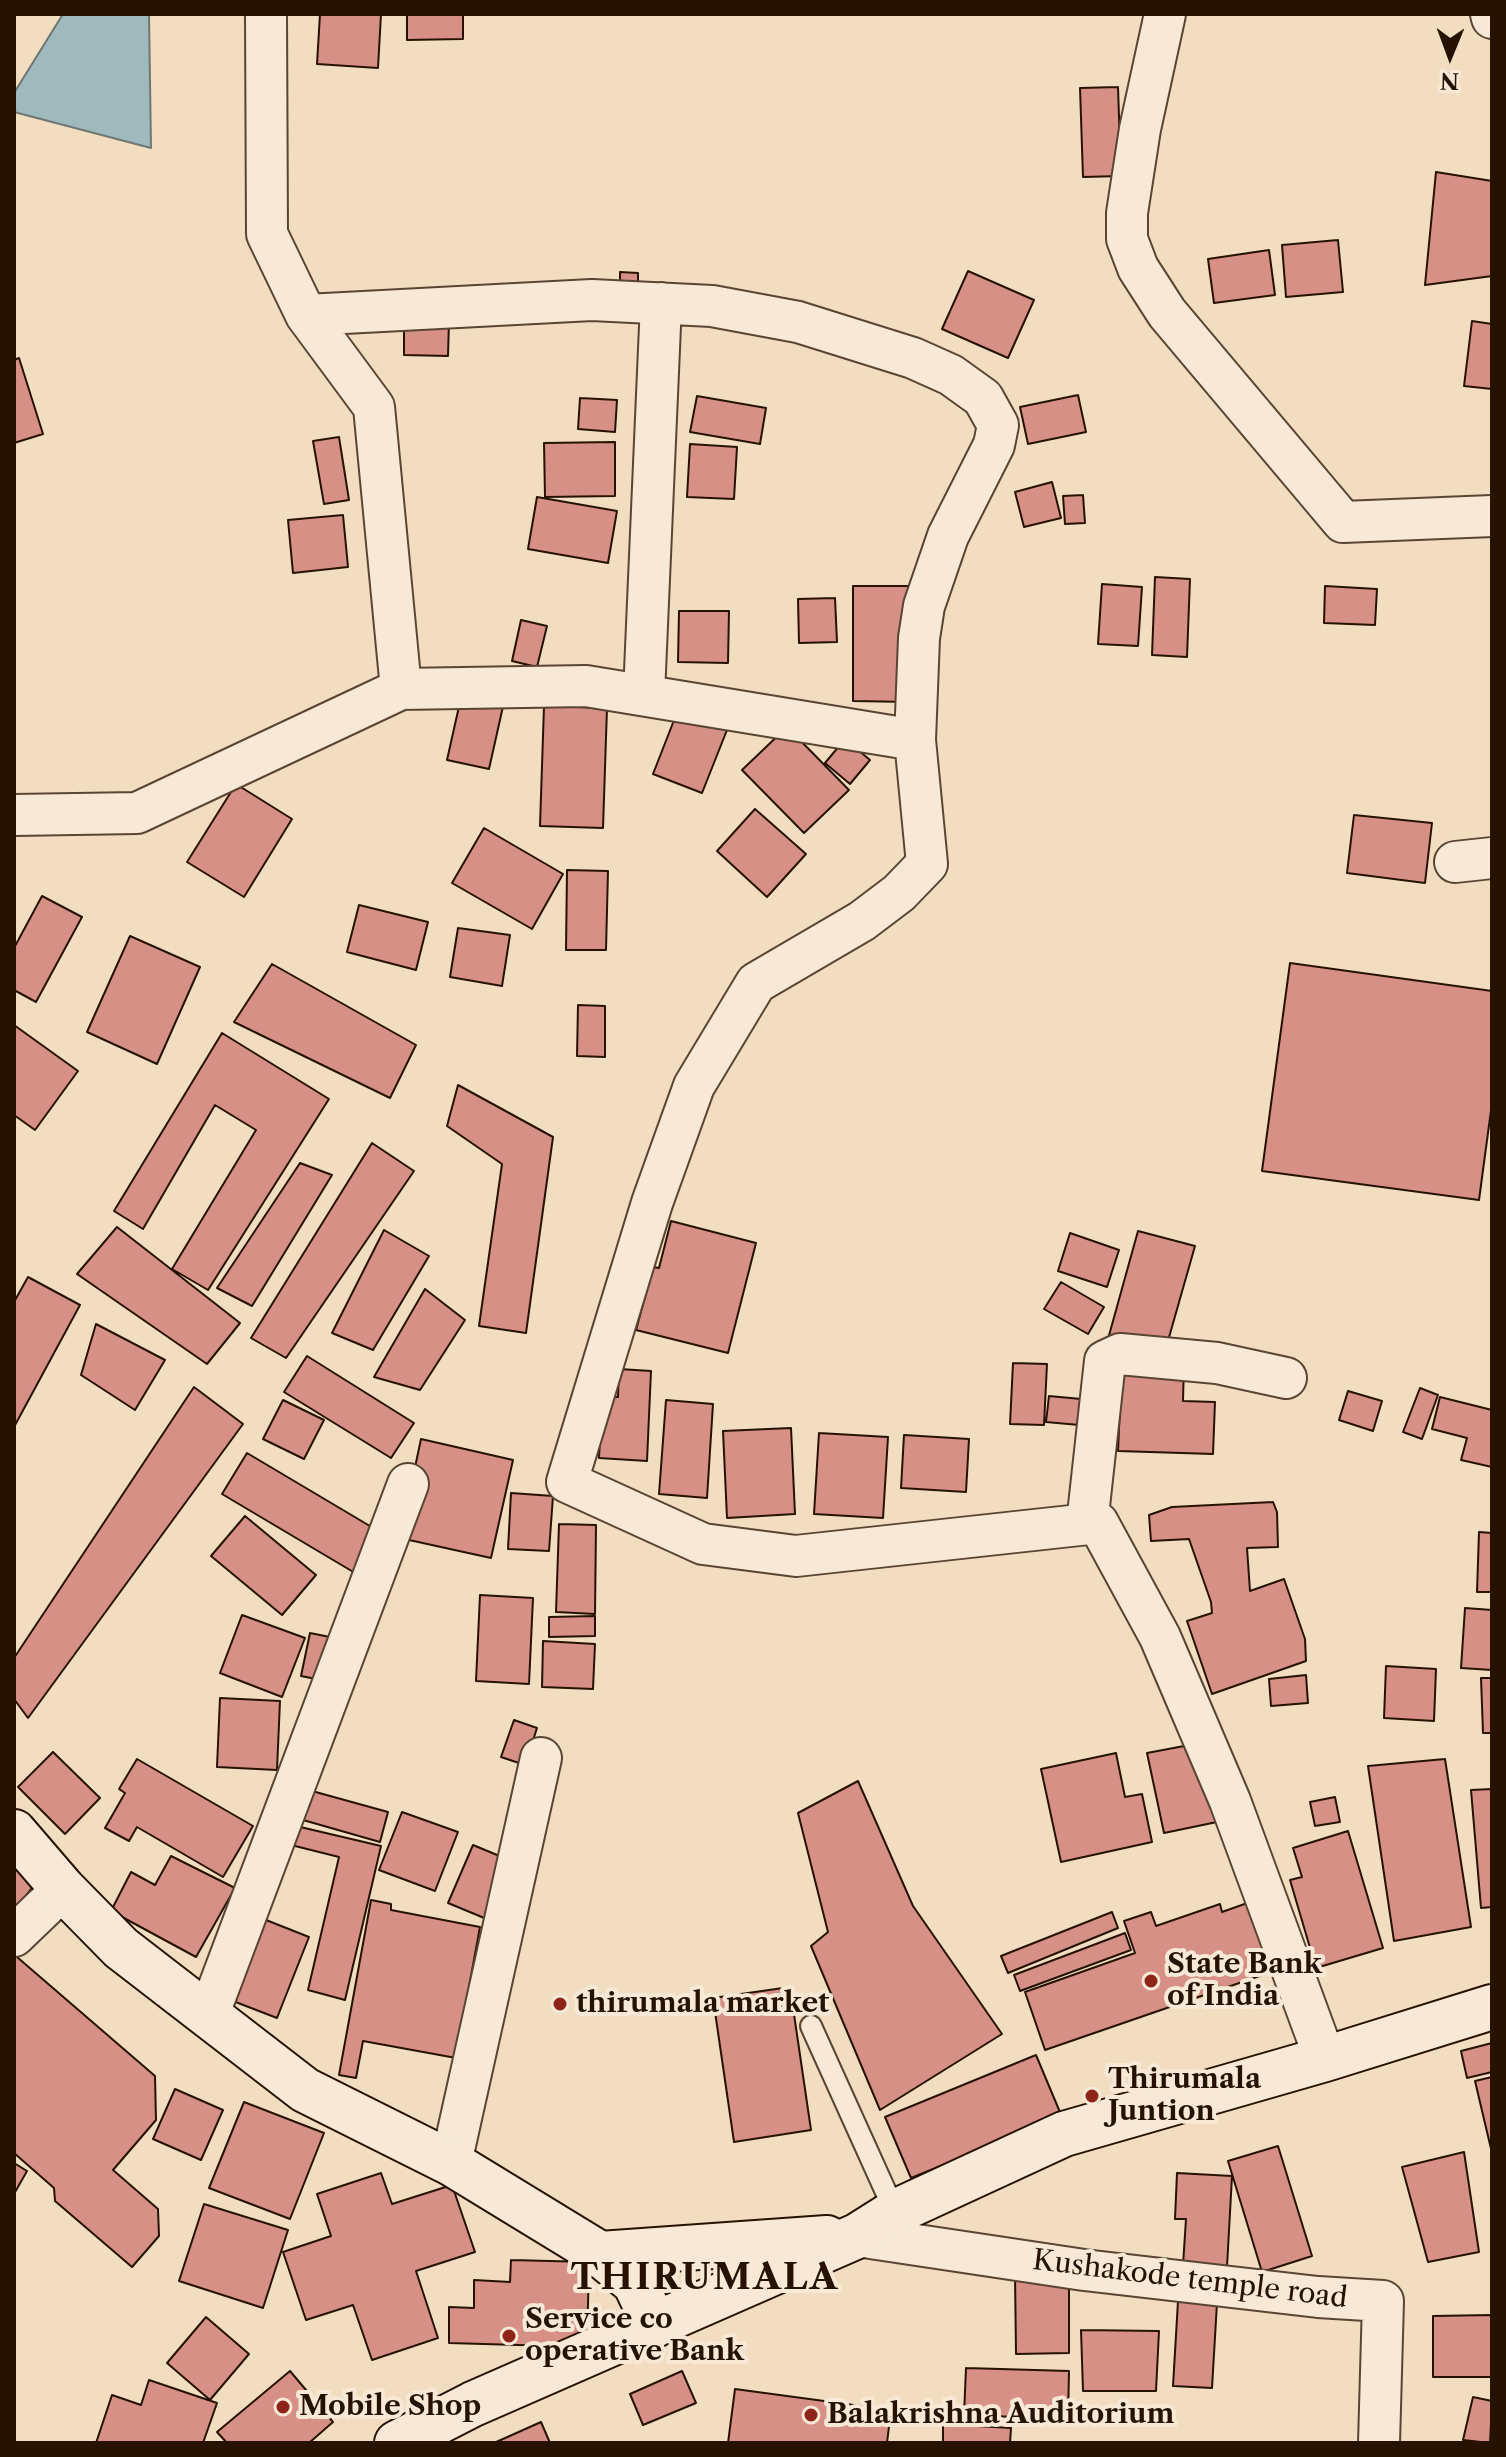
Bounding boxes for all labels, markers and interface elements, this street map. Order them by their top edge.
north arrow [1410,16,1490,96]
text: N [1440,67,1459,94]
place label: State Bank of India [1167,1948,1322,2014]
marker: State Bank of India [1142,1972,1160,1990]
place label: thirumala market [576,1987,829,2021]
marker: thirumala market [551,1995,569,2013]
place label: Thirumala Juntion [1108,2063,1261,2129]
marker: Thirumala Juntion [1083,2087,1101,2105]
street label: Kushakode temple road [1031,2244,1349,2316]
district label: THIRUMALA [571,2257,839,2301]
place label: Service co operative Bank [525,2303,744,2369]
marker: Service co operative Bank [500,2327,518,2345]
place label: Mobile Shop [299,2390,481,2424]
marker: Mobile Shop [274,2398,292,2416]
place label: Balakrishna Auditorium [827,2398,1174,2432]
marker: Balakrishna Auditorium [802,2406,820,2424]

